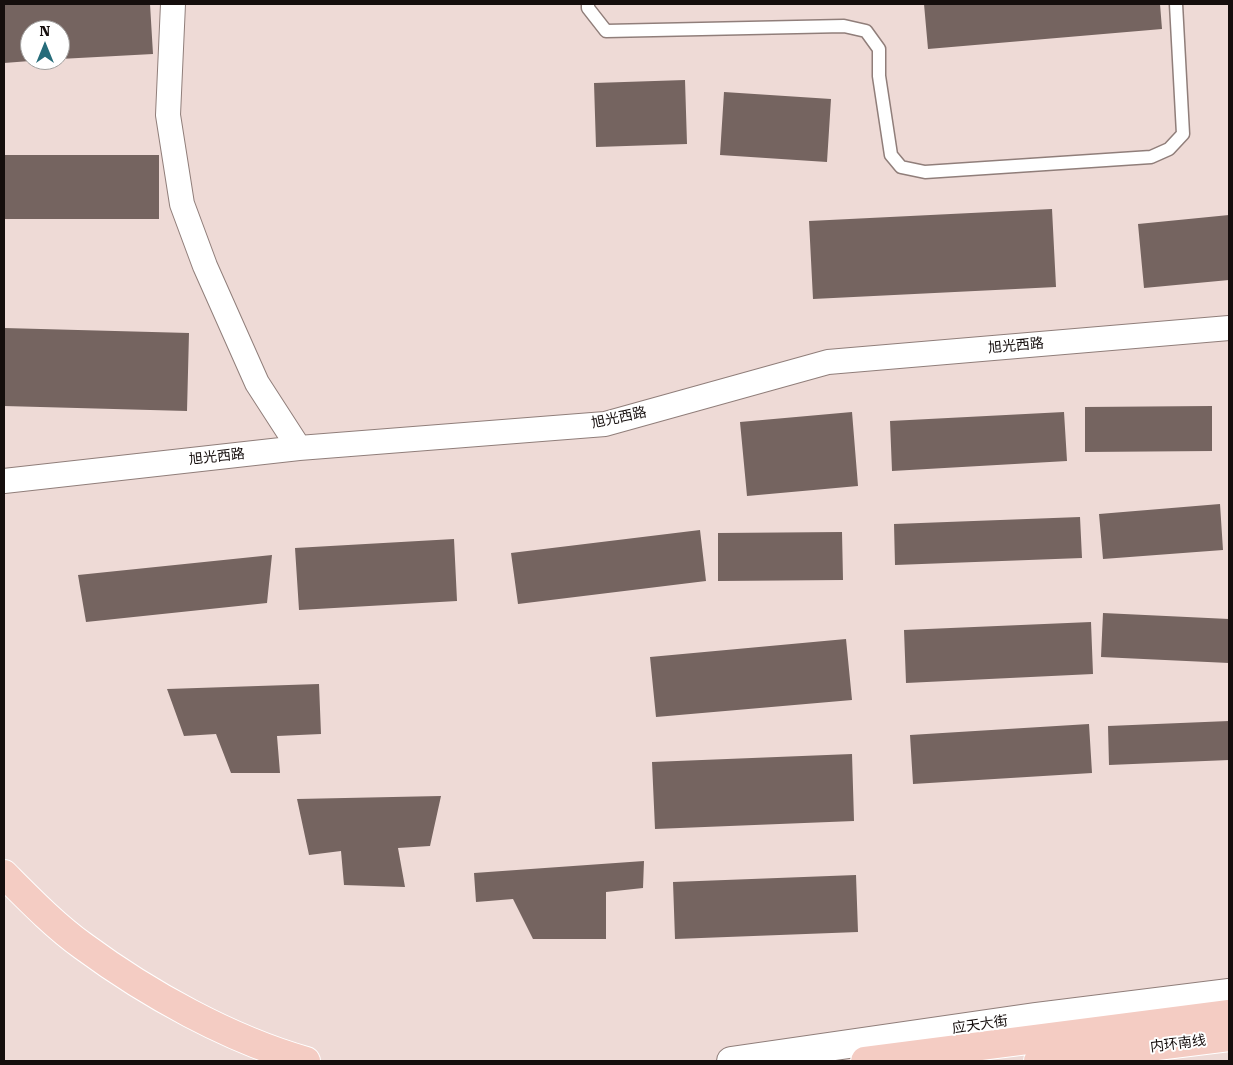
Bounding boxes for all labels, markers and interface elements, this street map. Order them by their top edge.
north arrow [20,20,70,70]
text: N [40,23,50,39]
street label: 旭光西路 [987,335,1045,357]
street label: 旭光西路 [590,404,648,432]
street label: 旭光西路 [188,446,246,468]
street label: 应天大街 [951,1013,1009,1037]
street label: 内环南线 [1149,1032,1207,1056]

